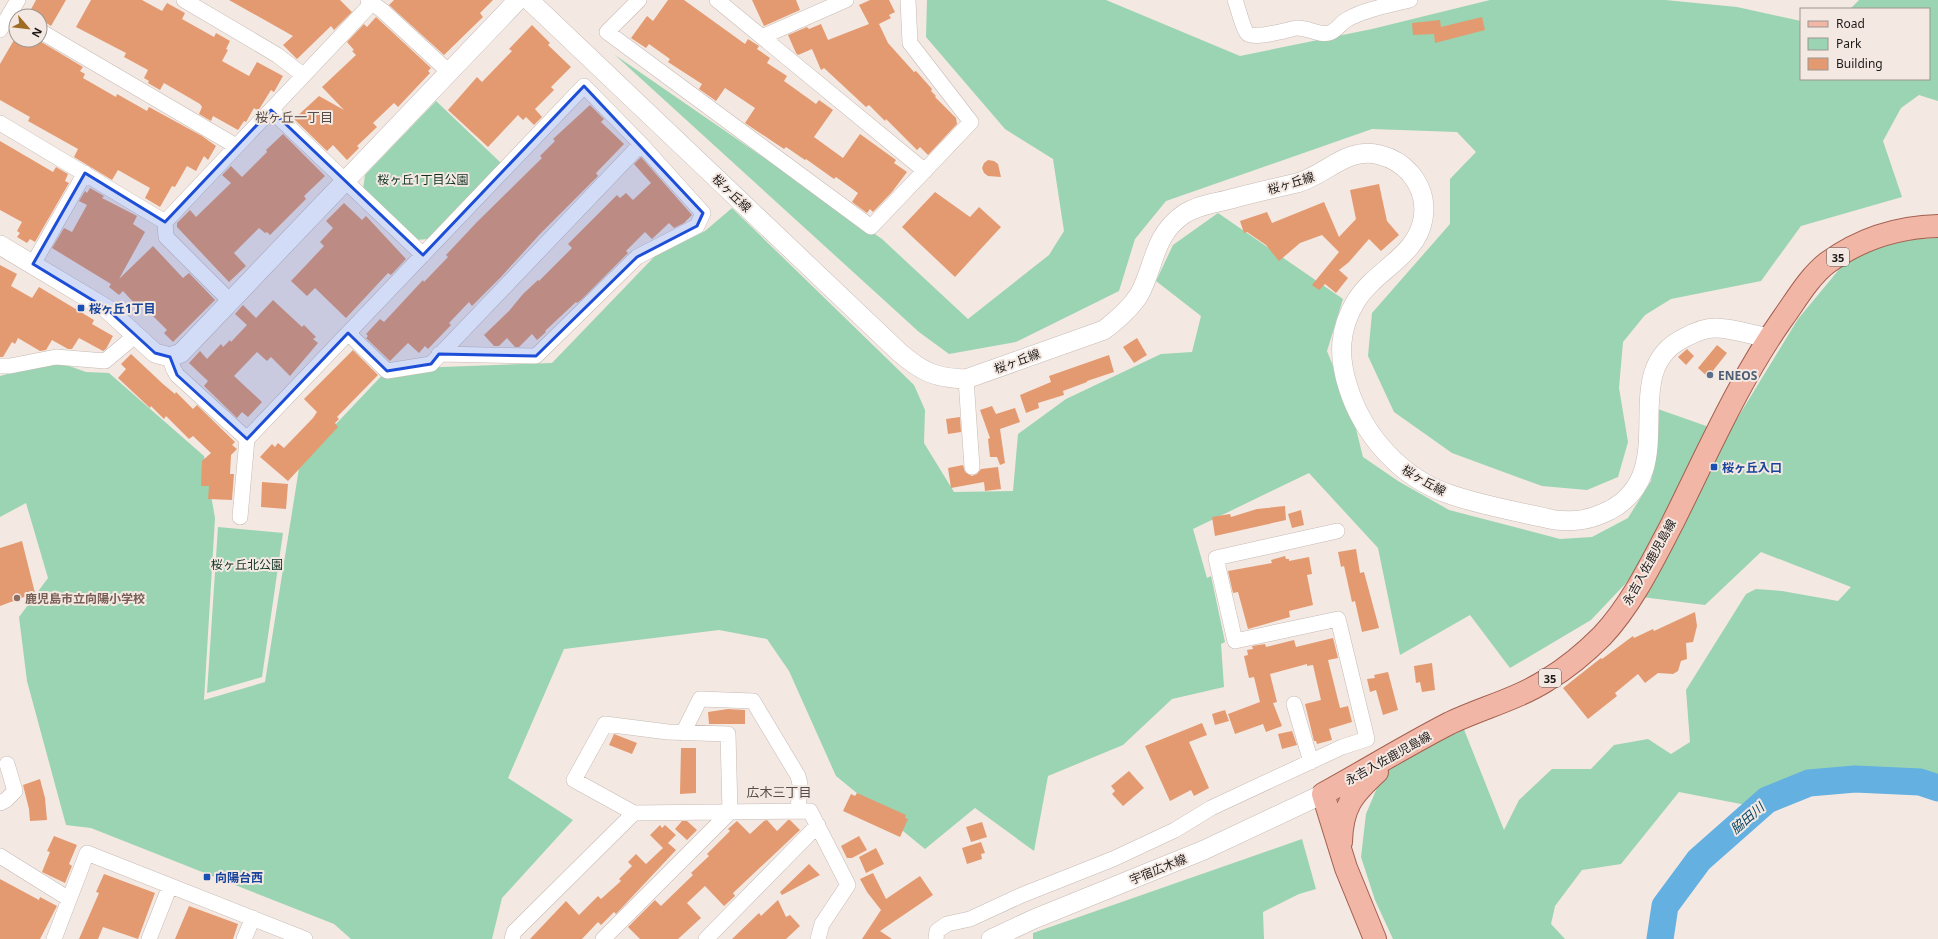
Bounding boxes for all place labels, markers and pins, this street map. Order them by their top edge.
place label: 桜ヶ丘1丁目 [89,300,156,317]
marker: 桜ヶ丘1丁目 [76,303,86,313]
place label: ENEOS [1718,367,1758,384]
marker: ENEOS [1705,370,1715,380]
place label: 桜ヶ丘入口 [1722,459,1782,476]
marker: 桜ヶ丘入口 [1709,462,1719,472]
place label: 鹿児島市立向陽小学校 [25,590,145,607]
marker: 鹿児島市立向陽小学校 [12,593,22,603]
place label: 向陽台西 [215,869,263,886]
marker: 向陽台西 [202,872,212,882]

